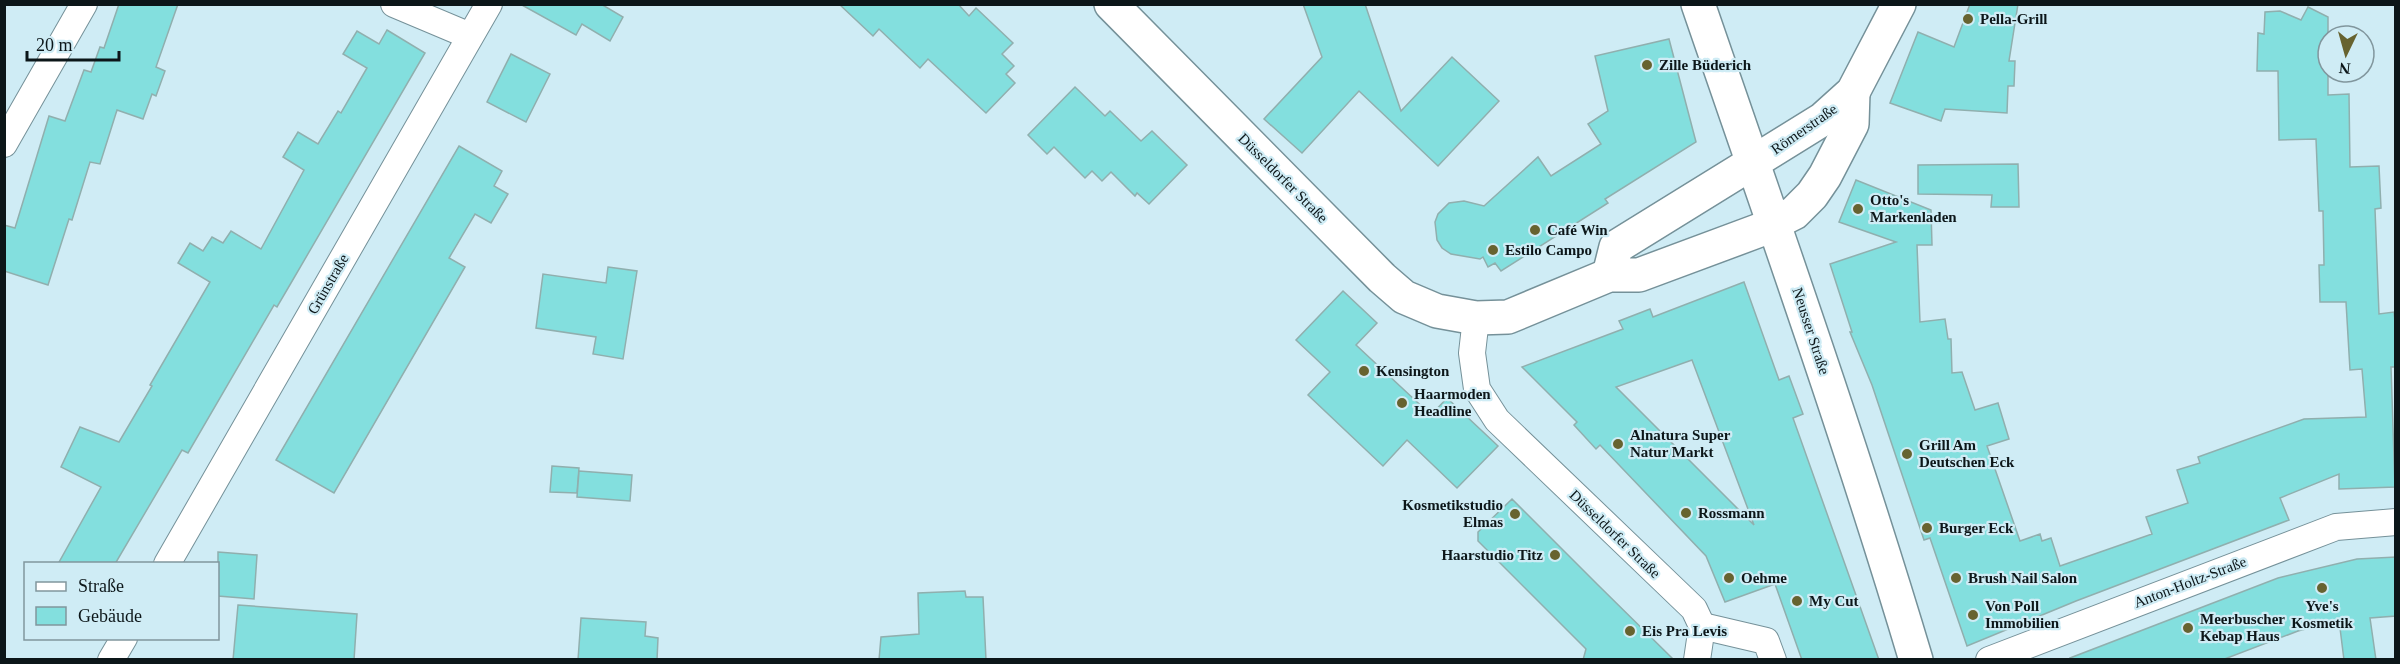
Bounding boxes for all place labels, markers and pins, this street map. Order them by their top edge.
place label: Pella-Grill [1980,11,2047,27]
marker: Pella-Grill [1961,12,1975,26]
place label: Zille Büderich [1659,57,1752,73]
marker: Zille Büderich [1640,58,1654,72]
place label: Otto's Markenladen [1870,192,1957,225]
marker: Otto's Markenladen [1851,202,1865,216]
place label: Café Win [1547,222,1608,238]
marker: Café Win [1528,223,1542,237]
place label: Estilo Campo [1505,242,1592,258]
marker: Estilo Campo [1486,243,1500,257]
place label: Kensington [1376,363,1450,379]
marker: Kensington [1357,364,1371,378]
place label: Haarmoden Headline [1414,386,1491,419]
marker: Haarmoden Headline [1395,396,1409,410]
place label: Alnatura Super Natur Markt [1630,427,1731,460]
marker: Alnatura Super Natur Markt [1611,437,1625,451]
place label: Grill Am Deutschen Eck [1919,437,2015,470]
marker: Grill Am Deutschen Eck [1900,447,1914,461]
place label: Kosmetikstudio Elmas [1402,497,1503,530]
place label: Rossmann [1698,505,1765,521]
marker: Rossmann [1679,506,1693,520]
marker: Kosmetikstudio Elmas [1508,507,1522,521]
place label: Burger Eck [1939,520,2014,536]
marker: Burger Eck [1920,521,1934,535]
place label: Haarstudio Titz [1441,547,1543,563]
marker: Haarstudio Titz [1548,548,1562,562]
place label: Oehme [1741,570,1787,586]
place label: Brush Nail Salon [1968,570,2078,586]
marker: Oehme [1722,571,1736,585]
marker: Brush Nail Salon [1949,571,1963,585]
marker: Yve's Kosmetik [2315,581,2329,595]
place label: My Cut [1809,593,1859,609]
marker: My Cut [1790,594,1804,608]
place label: Von Poll Immobilien [1985,598,2060,631]
place label: Yve's Kosmetik [2291,598,2353,631]
marker: Von Poll Immobilien [1966,608,1980,622]
place label: Meerbuscher Kebap Haus [2200,611,2285,644]
marker: Meerbuscher Kebap Haus [2181,621,2195,635]
place label: Eis Pra Levis [1642,623,1727,639]
marker: Eis Pra Levis [1623,624,1637,638]

